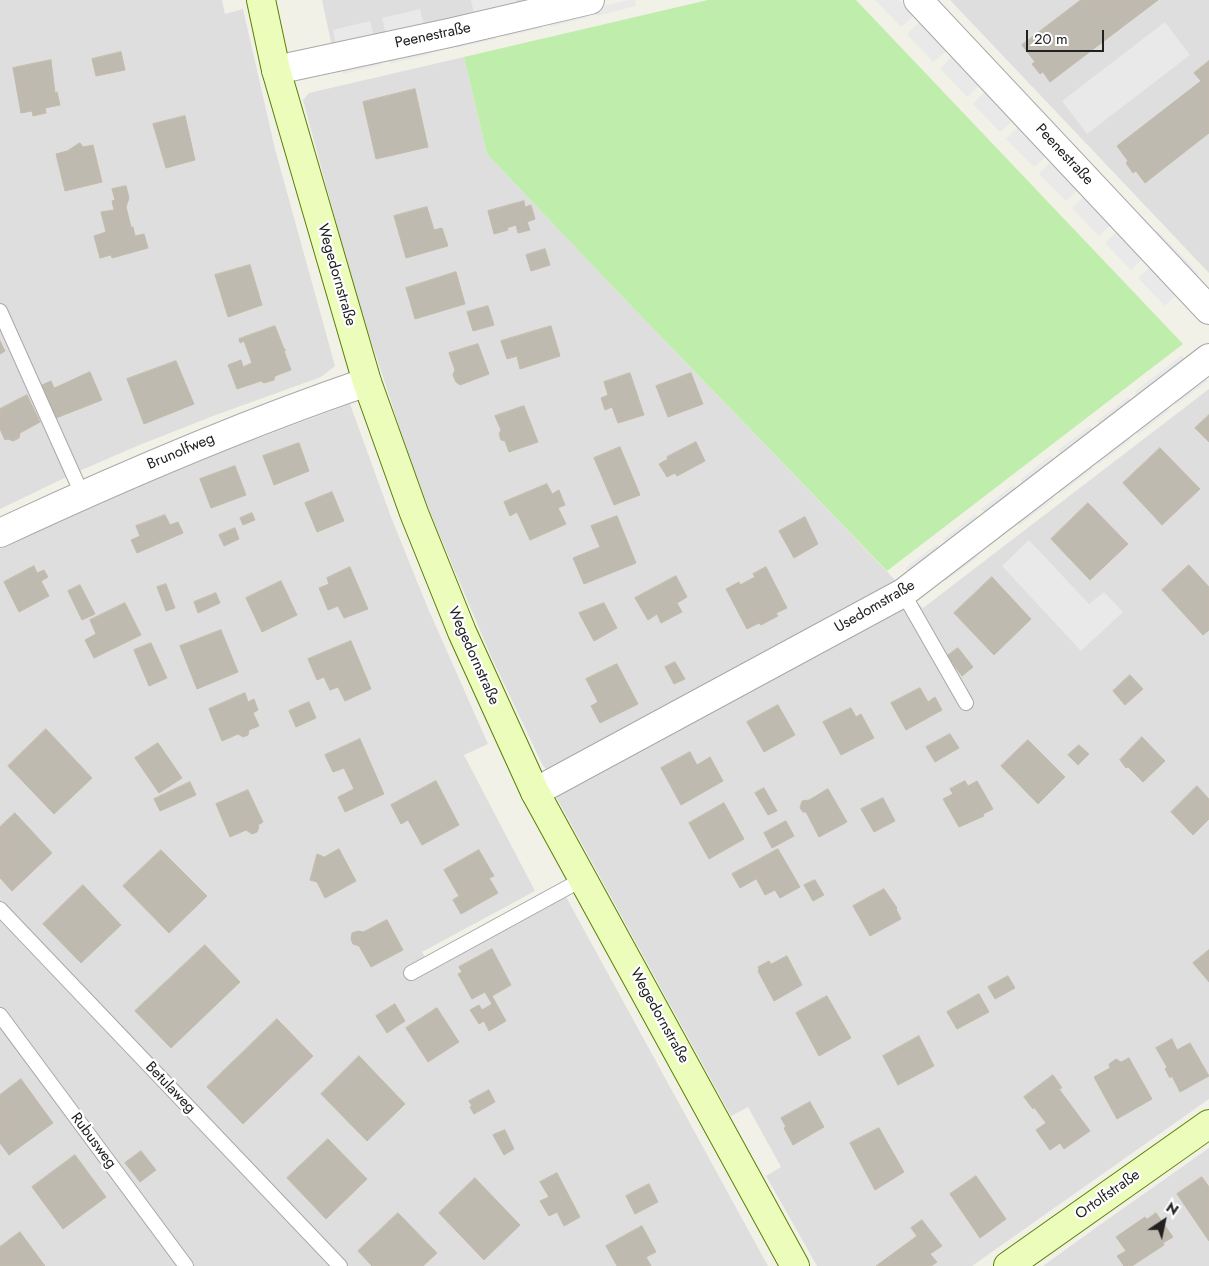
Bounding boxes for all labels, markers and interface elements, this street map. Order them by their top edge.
street label: Peenestraße [393,19,473,53]
scale bar [1029,20,1106,52]
text: 20 m [1034,28,1068,50]
street label: Peenestraße [1031,121,1097,189]
street label: Wegedornstraße [313,222,359,328]
street label: Brunolfweg [145,430,217,474]
street label: Usedomstraße [832,577,918,637]
street label: Wegedornstraße [443,604,503,708]
street label: Wegedornstraße [626,965,692,1067]
street label: Betulaweg [141,1059,199,1117]
street label: Rubusweg [66,1110,120,1172]
street label: Ortolfstraße [1072,1166,1144,1224]
north arrow [1139,1196,1189,1246]
text: N [1162,1197,1183,1220]

